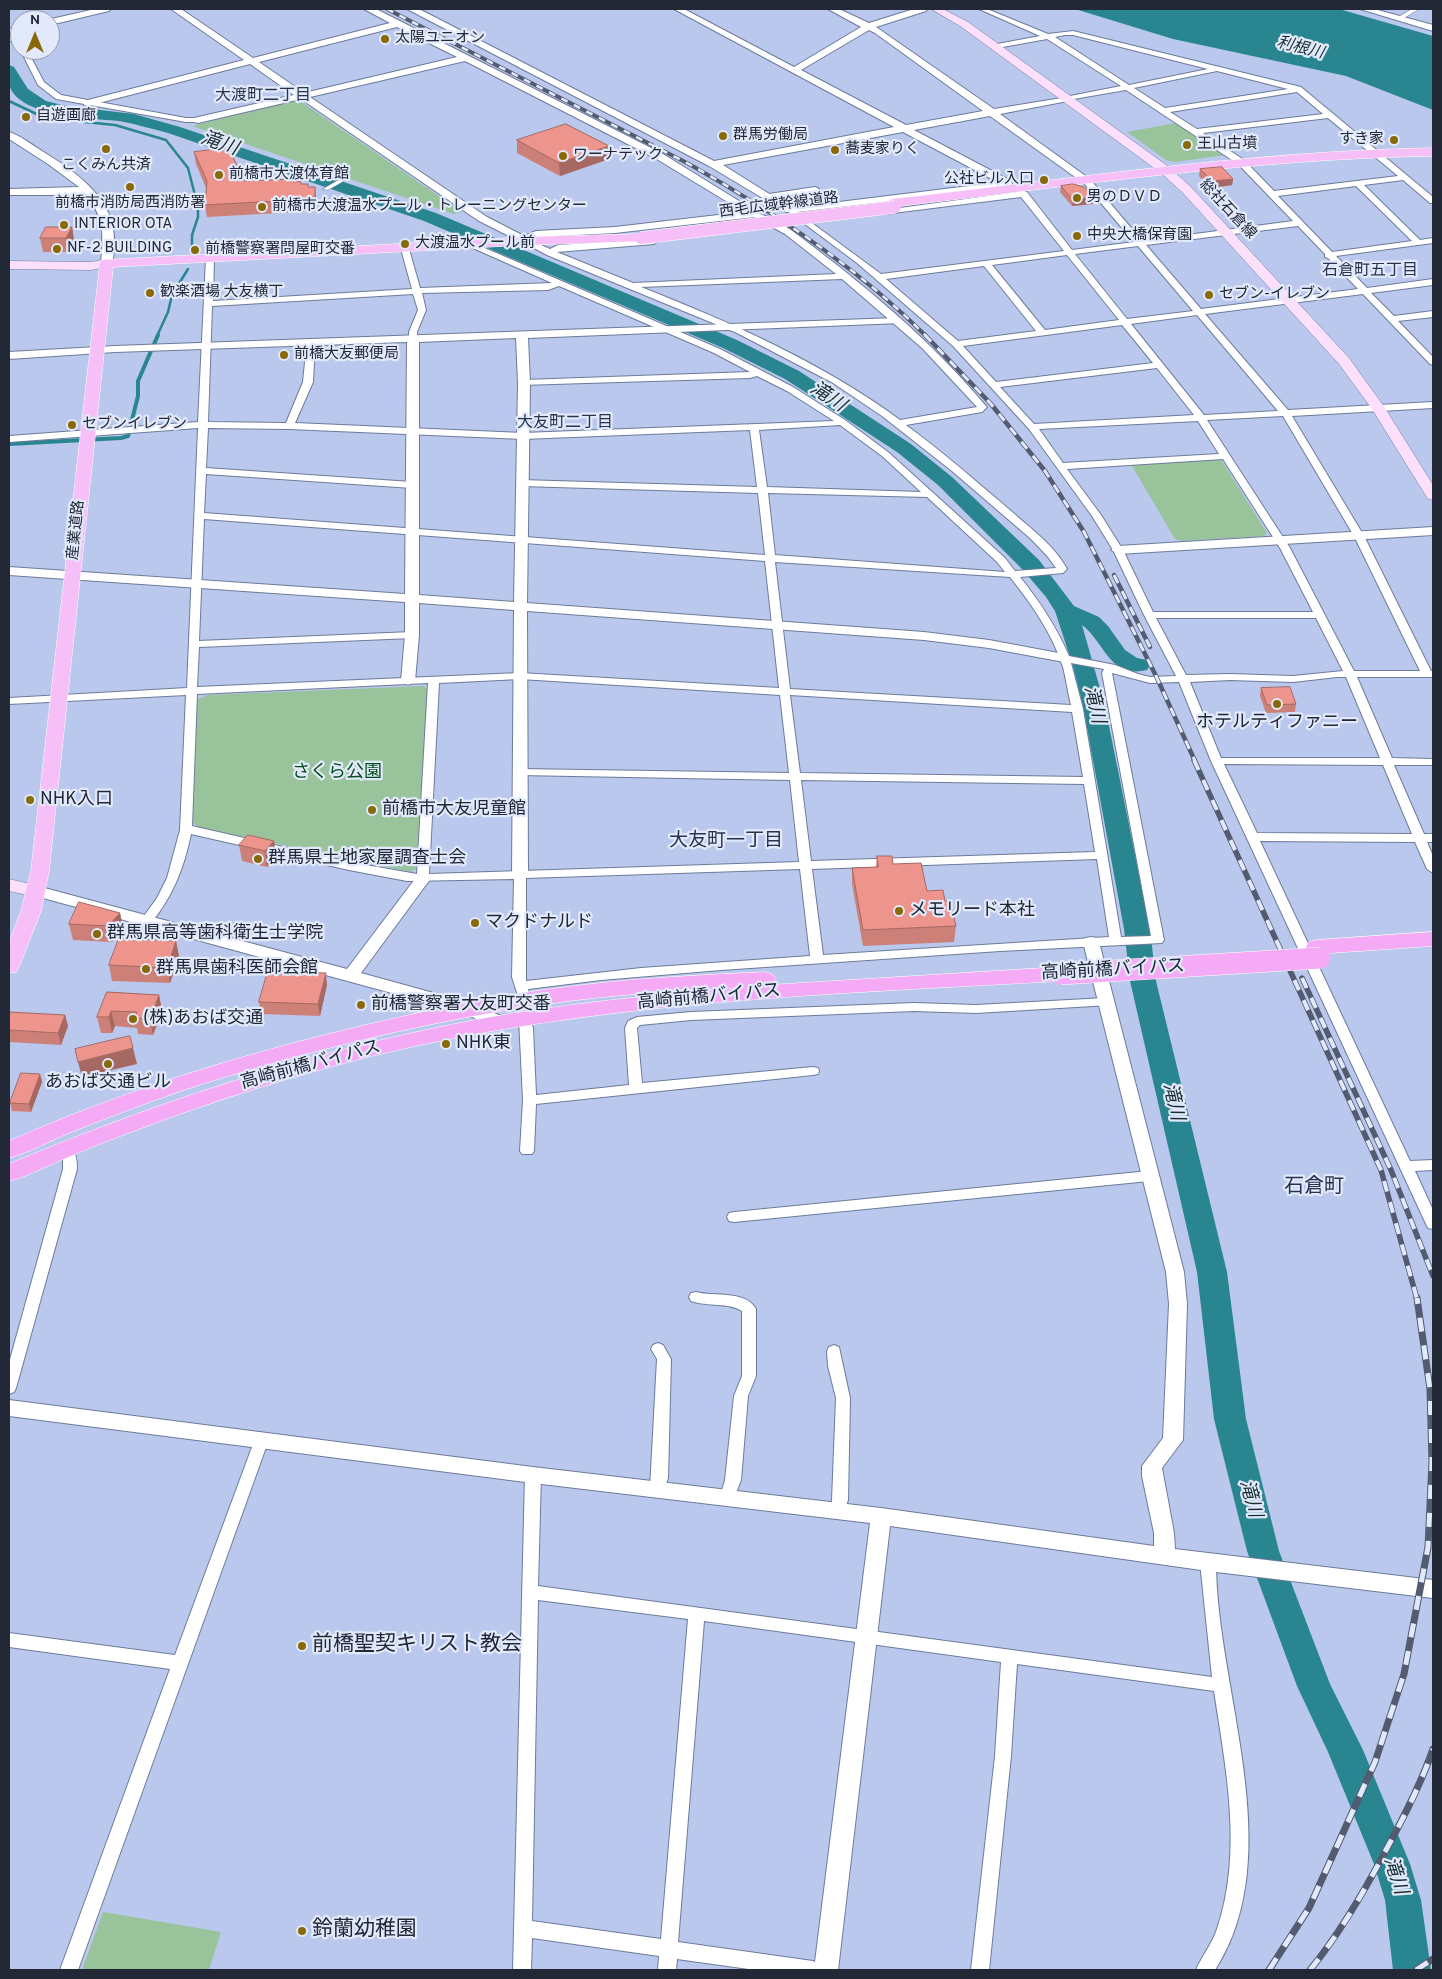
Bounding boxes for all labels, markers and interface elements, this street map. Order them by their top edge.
north arrow [10,10,60,60]
text: N [30,12,40,29]
place label: 太陽ユニオン [395,30,485,48]
marker: 太陽ユニオン [379,33,391,45]
water label: 利根川 [1274,34,1326,64]
district label: 大渡町二丁目 [215,87,311,107]
place label: 自遊画廊 [36,108,96,126]
marker: 自遊画廊 [20,111,32,123]
place label: 群馬労働局 [733,127,808,145]
water label: 滝川 [197,128,241,162]
marker: 群馬労働局 [717,130,729,142]
place label: すき家 [1339,131,1384,149]
marker: すき家 [1388,134,1400,146]
place label: 王山古墳 [1197,136,1257,154]
marker: 王山古墳 [1181,139,1193,151]
place label: 蕎麦家りく [845,141,920,159]
marker: こくみん共済 [100,143,112,155]
marker: 蕎麦家りく [829,144,841,156]
place label: ワーナテック [573,147,663,165]
marker: ワーナテック [557,150,569,162]
place label: こくみん共済 [61,157,151,175]
place label: 前橋市大渡体育館 [229,166,349,184]
marker: 前橋市大渡体育館 [213,169,225,181]
place label: 公社ビル入口 [944,171,1034,189]
marker: 公社ビル入口 [1038,174,1050,186]
street label: 総社石倉線 [1195,176,1259,244]
marker: 前橋市消防局西消防署 [124,181,136,193]
place label: 男のＤＶＤ [1087,189,1162,207]
street label: 西毛広域幹線道路 [718,190,840,222]
marker: 男のＤＶＤ [1071,192,1083,204]
place label: 前橋市消防局西消防署 [55,195,205,213]
place label: 前橋市大渡温水プール・トレーニングセンター [272,198,587,216]
marker: 前橋市大渡温水プール・トレーニングセンター [256,201,268,213]
place label: INTERIOR OTA [74,216,172,234]
marker: INTERIOR OTA [58,219,70,231]
place label: 中央大橋保育園 [1087,227,1192,245]
marker: 中央大橋保育園 [1071,230,1083,242]
place label: 大渡温水プール前 [415,235,535,253]
marker: 大渡温水プール前 [399,238,411,250]
place label: NF-2 BUILDING [67,240,172,258]
place label: 前橋警察署問屋町交番 [205,241,355,259]
marker: NF-2 BUILDING [51,243,63,255]
marker: 前橋警察署問屋町交番 [189,244,201,256]
district label: 石倉町五丁目 [1322,262,1418,282]
place label: 歓楽酒場 大友横丁 [160,284,284,302]
place label: セブン-イレブン [1219,286,1330,304]
marker: 歓楽酒場 大友横丁 [144,287,156,299]
marker: セブン-イレブン [1203,289,1215,301]
place label: 前橋大友郵便局 [294,346,399,364]
marker: 前橋大友郵便局 [278,349,290,361]
water label: 滝川 [805,378,849,418]
district label: 大友町二丁目 [517,414,613,434]
place label: セブンイレブン [82,416,187,434]
marker: セブンイレブン [66,419,78,431]
street label: 産業道路 [65,499,89,561]
water label: 滝川 [1078,684,1108,726]
marker: ホテルティファニー [1271,698,1283,710]
place label: ホテルティファニー [1196,712,1358,734]
park label: さくら公園 [292,762,382,784]
place label: NHK入口 [40,789,113,811]
marker: NHK入口 [24,794,36,806]
place label: 前橋市大友児童館 [382,799,526,821]
marker: 前橋市大友児童館 [366,804,378,816]
district label: 大友町一丁目 [669,831,783,853]
place label: 群馬県土地家屋調査士会 [268,848,466,870]
marker: 群馬県土地家屋調査士会 [252,853,264,865]
place label: メモリード本社 [909,900,1035,922]
marker: メモリード本社 [893,905,905,917]
place label: マクドナルド [485,912,593,934]
marker: マクドナルド [469,917,481,929]
place label: 群馬県高等歯科衛生士学院 [107,923,323,945]
marker: 群馬県高等歯科衛生士学院 [91,928,103,940]
street label: 高崎前橋バイパス [1041,956,1185,986]
place label: 群馬県歯科医師会館 [156,958,318,980]
marker: 群馬県歯科医師会館 [140,963,152,975]
street label: 高崎前橋バイパス [636,981,782,1015]
place label: 前橋警察署大友町交番 [371,994,551,1016]
marker: 前橋警察署大友町交番 [355,999,367,1011]
place label: (株)あおば交通 [143,1008,263,1030]
marker: (株)あおば交通 [127,1013,139,1025]
place label: NHK東 [456,1033,511,1055]
street label: 高崎前橋バイパス [239,1037,383,1095]
marker: NHK東 [440,1038,452,1050]
marker: あおば交通ビル [102,1058,114,1070]
place label: あおば交通ビル [45,1072,171,1094]
water label: 滝川 [1157,1081,1187,1123]
district label: 石倉町 [1284,1176,1344,1200]
water label: 滝川 [1233,1478,1265,1520]
place label: 前橋聖契キリスト教会 [312,1633,522,1659]
marker: 前橋聖契キリスト教会 [296,1640,308,1652]
water label: 滝川 [1377,1854,1411,1898]
place label: 鈴蘭幼稚園 [312,1918,417,1944]
marker: 鈴蘭幼稚園 [296,1925,308,1937]

